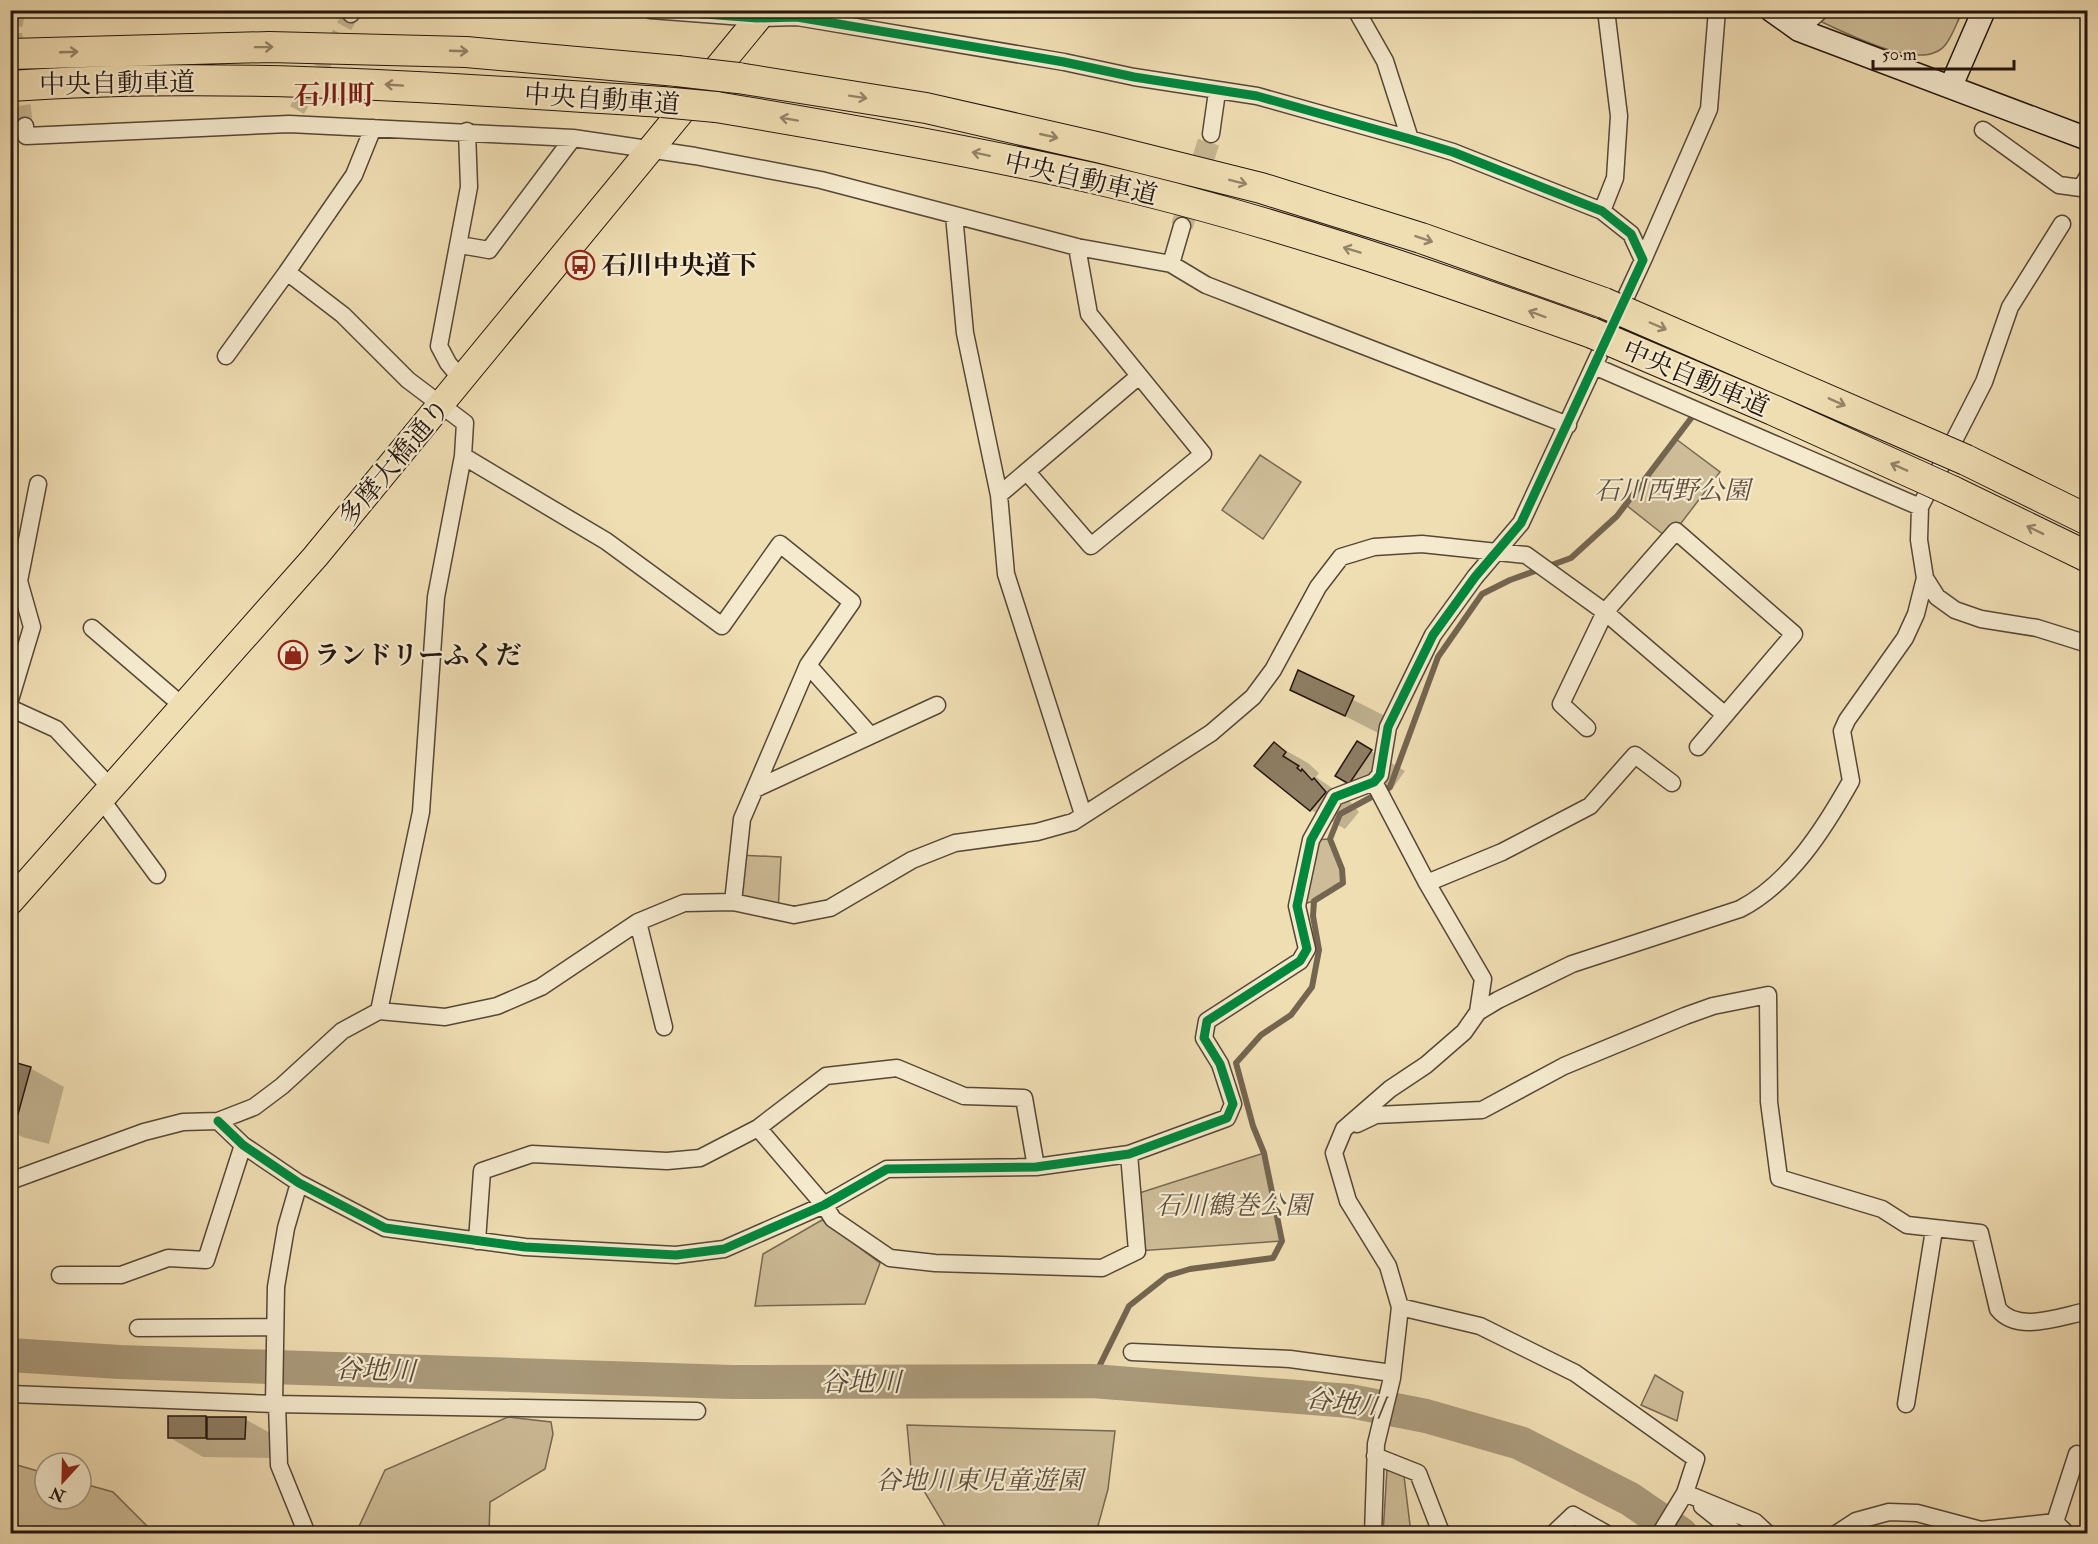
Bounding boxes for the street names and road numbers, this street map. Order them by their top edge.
street label: 中央自動車道 [39,67,195,101]
street label: 中央自動車道 [523,79,681,121]
street label: 中央自動車道 [1001,146,1160,212]
street label: 中央自動車道 [1618,334,1774,424]
street label: 多摩大橋通り [332,393,457,533]

